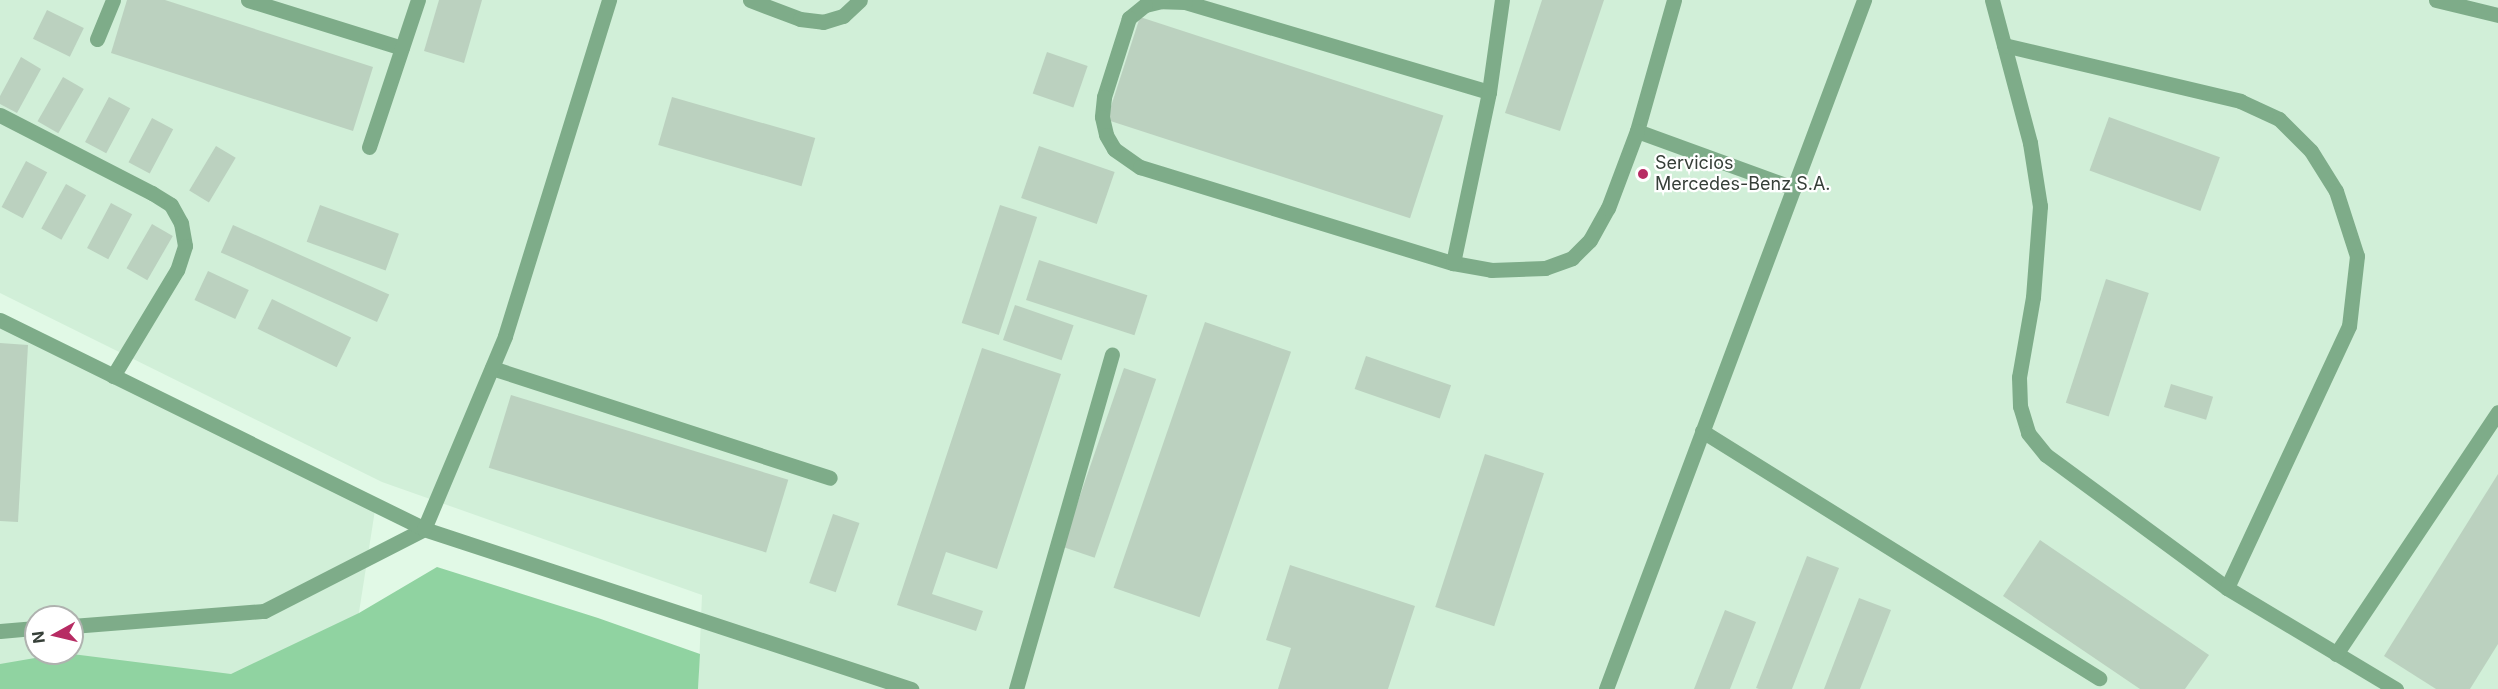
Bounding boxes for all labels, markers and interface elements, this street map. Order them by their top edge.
place label: Servicios Mercedes-Benz S.A. [1655,153,1831,195]
marker: Servicios Mercedes-Benz S.A. [1636,167,1650,181]
north arrow [24,605,84,665]
text: N [27,630,49,645]

